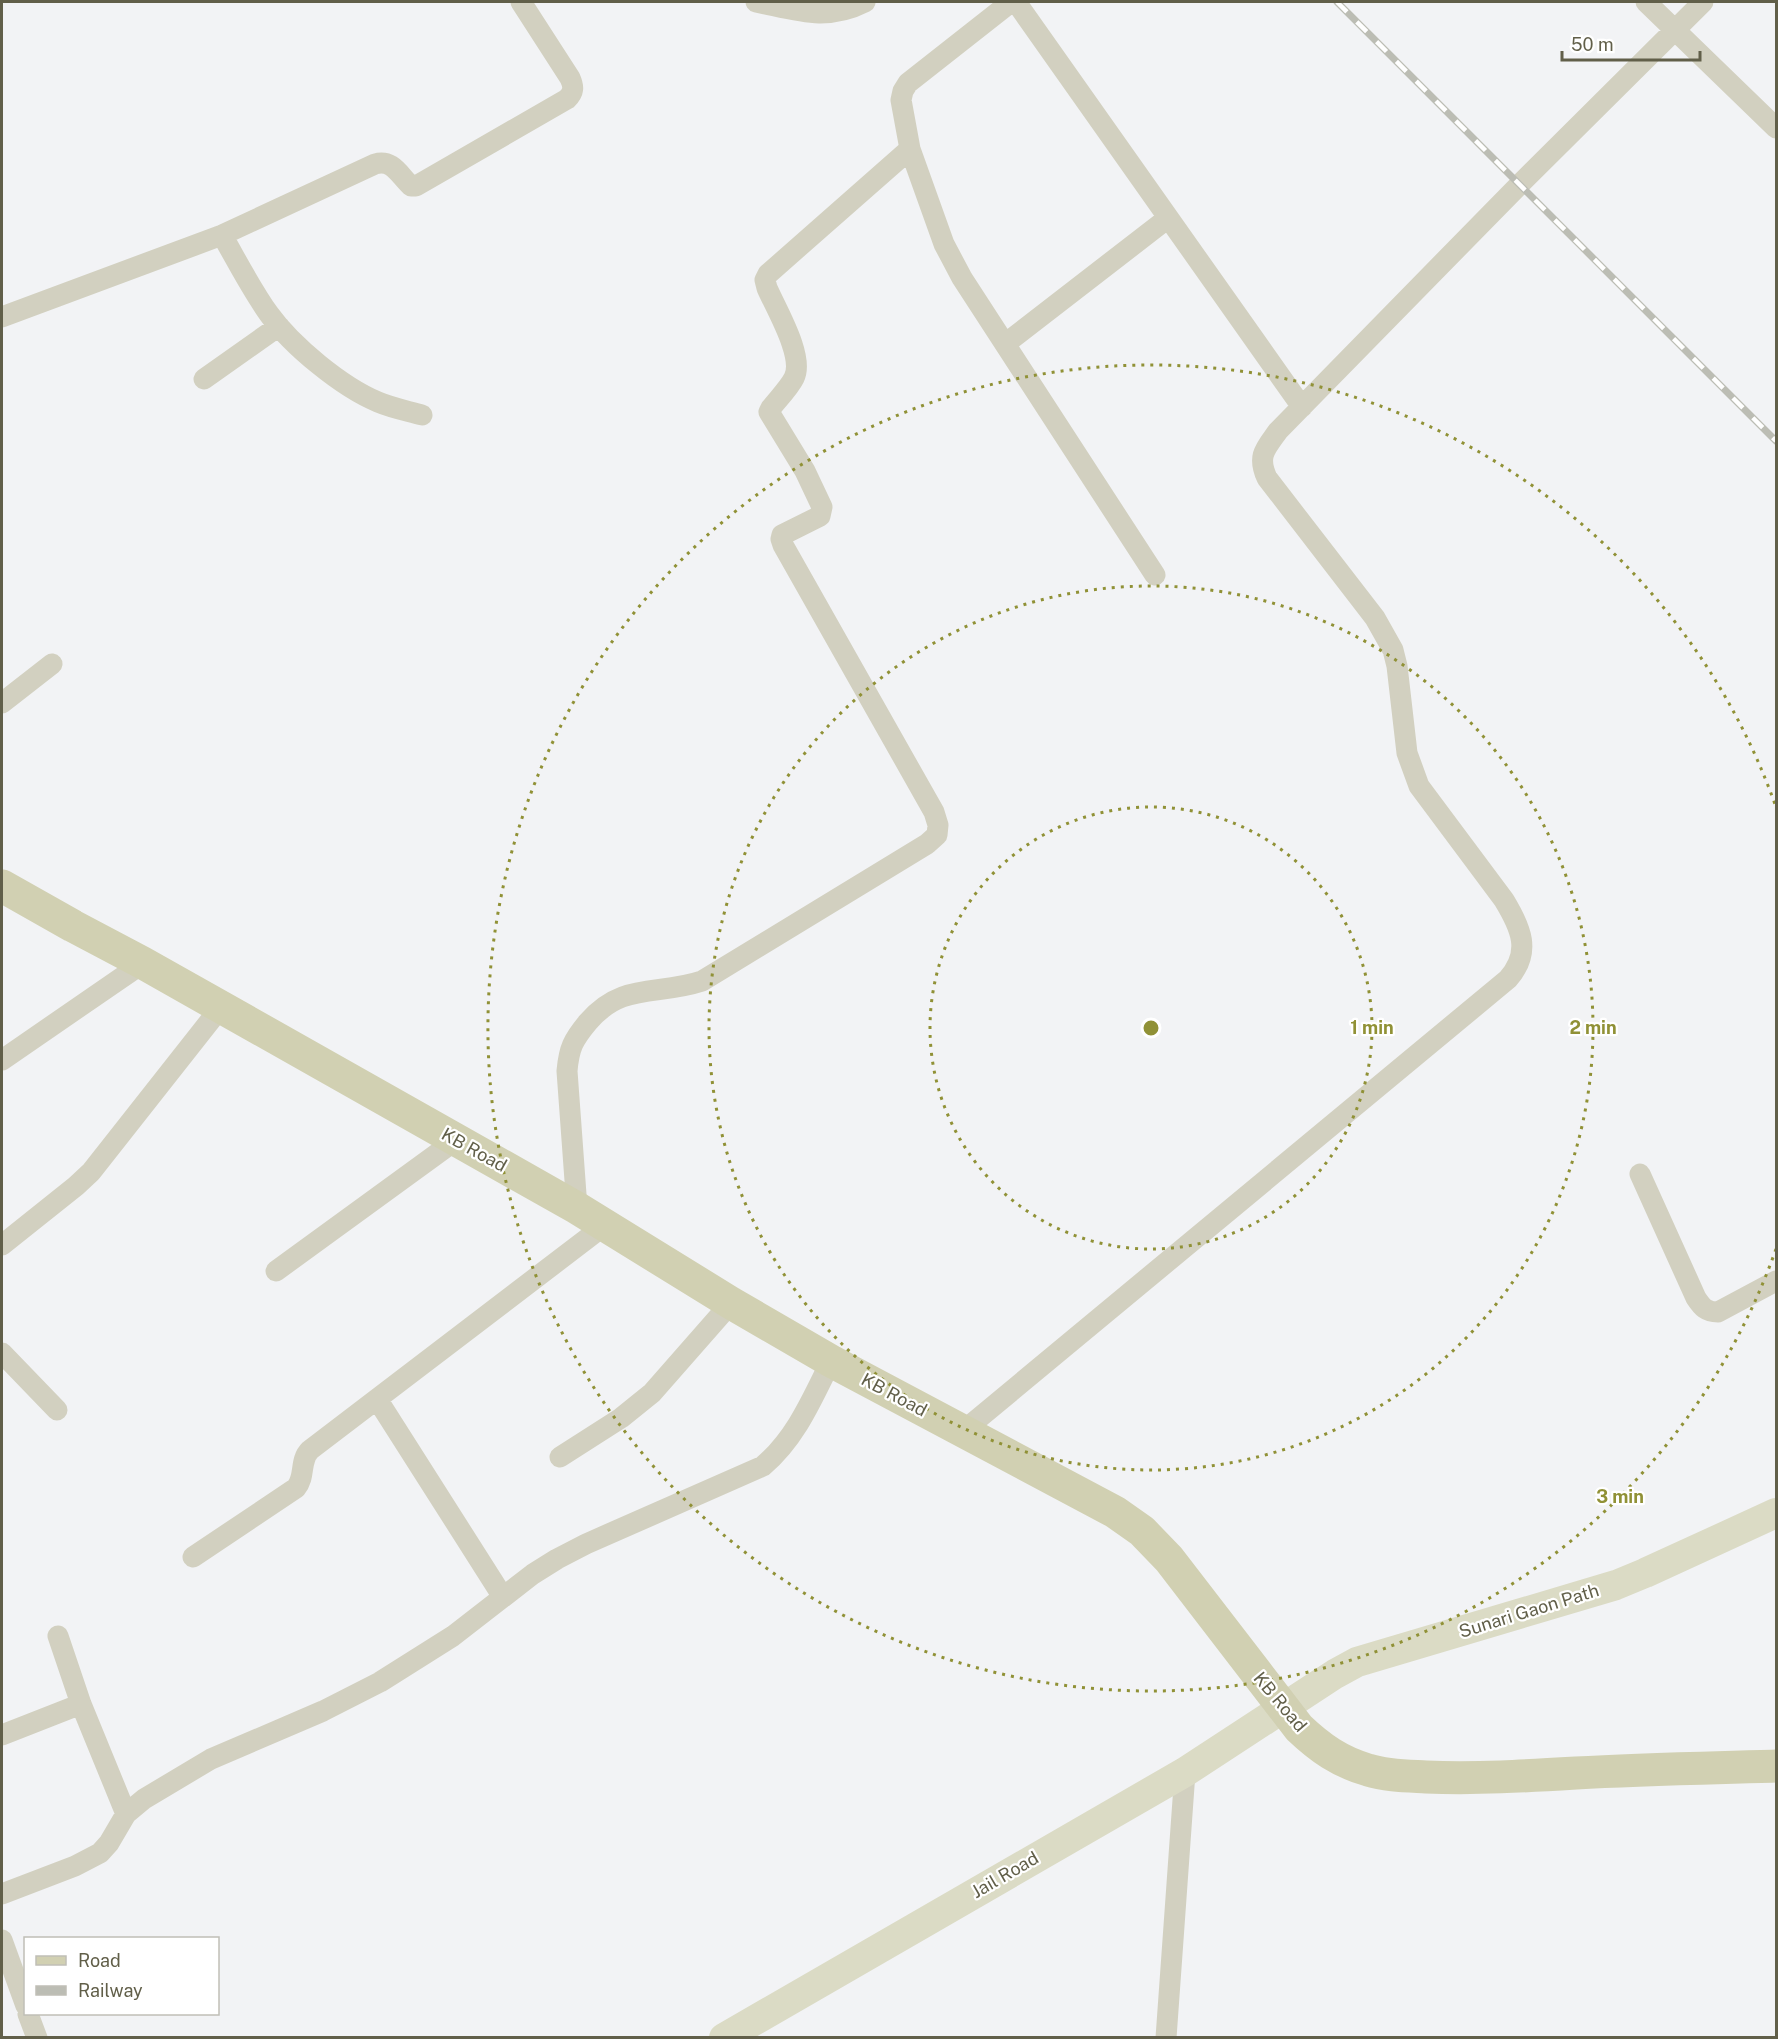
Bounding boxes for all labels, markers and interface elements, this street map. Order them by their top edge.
scale bar [1562,24,1700,62]
text: 50 m [1571,34,1614,55]
text: 1 min [1350,1017,1394,1038]
text: 2 min [1569,1017,1617,1038]
centre of rings [1141,1018,1161,1038]
street label: KB Road [438,1123,511,1176]
street label: KB Road [858,1369,931,1421]
text: 3 min [1596,1486,1644,1507]
street label: Sunari Gaon Path [1456,1579,1601,1642]
street label: KB Road [1249,1668,1311,1736]
street label: Jail Road [967,1847,1042,1902]
legend [24,1937,219,2015]
text: Road [78,1950,121,1971]
text: Railway [78,1980,143,2001]

